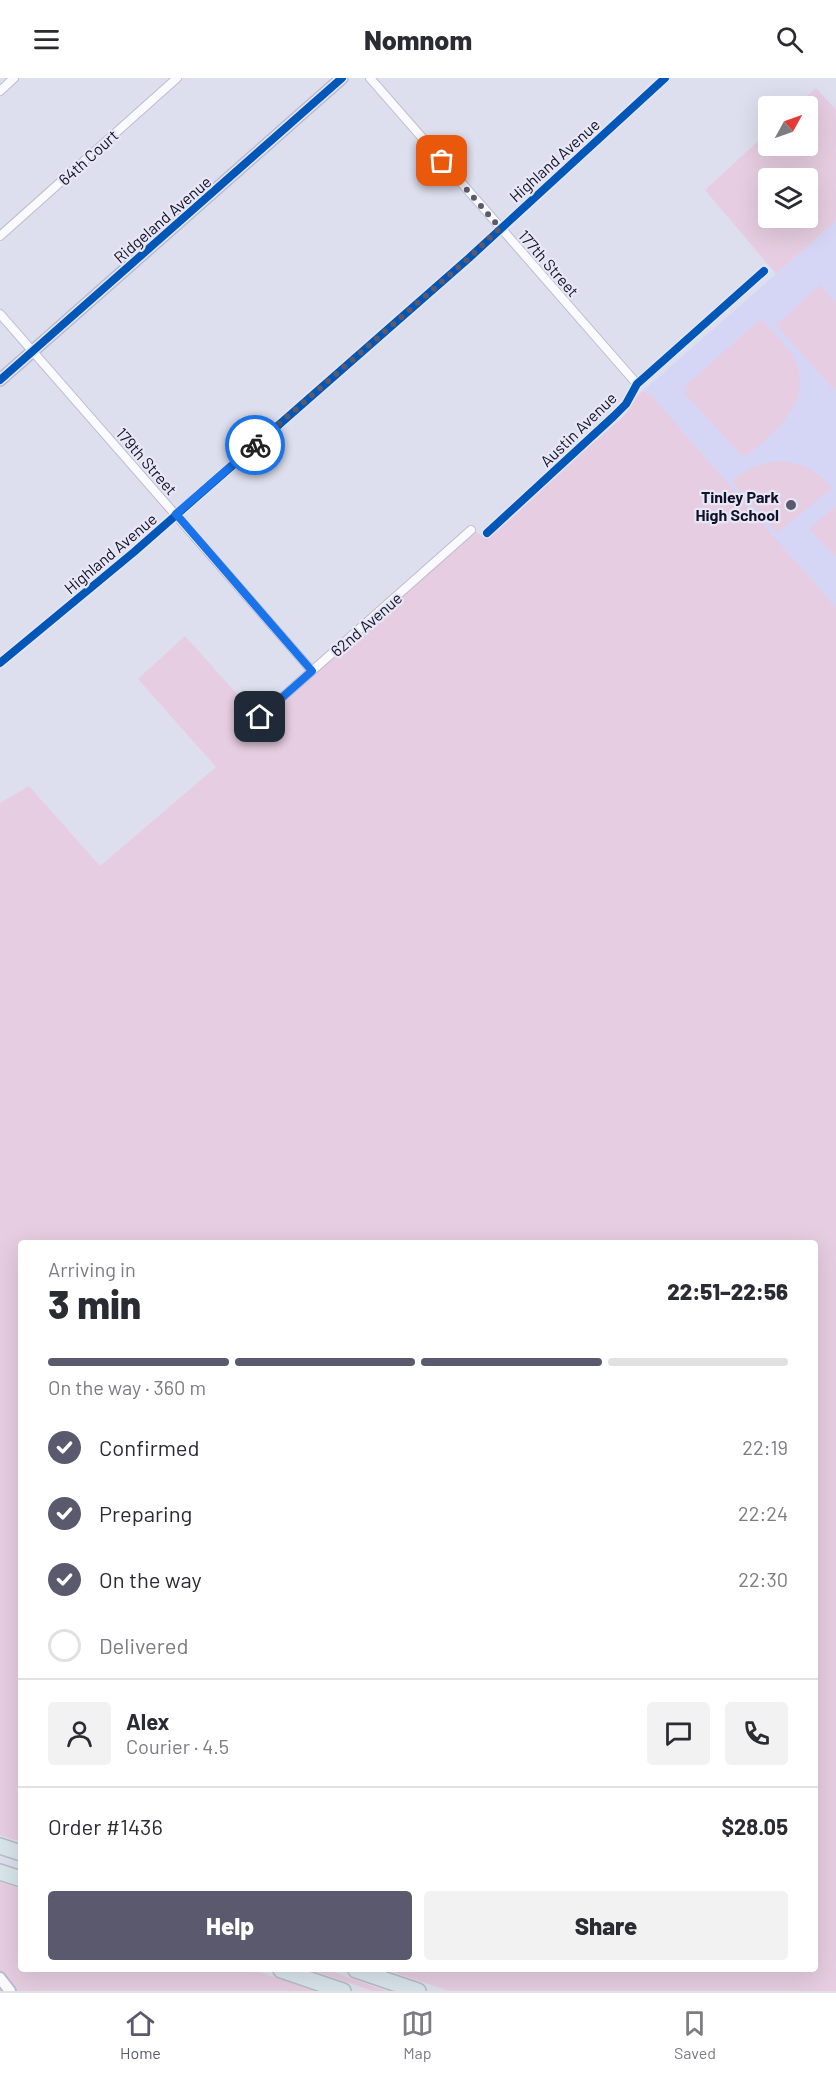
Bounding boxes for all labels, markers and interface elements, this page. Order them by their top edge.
icon: menu [30,23,63,56]
text: Nomnom [364,23,472,55]
icon: search [773,23,806,56]
north arrow [758,96,818,156]
map controls [758,96,818,228]
street label: Highland Avenue [505,115,603,205]
street label: 64th Court [54,125,122,189]
pin [416,135,467,186]
icon: bag [425,144,458,177]
button: layers [758,168,818,228]
street label: Ridgeland Avenue [109,172,215,266]
street label: 177th Street [515,226,583,300]
street label: Austin Avenue [536,388,620,470]
courier [225,415,285,475]
street label: 179th Street [113,424,181,498]
icon: bike [239,429,272,462]
place label: Tinley Park High School [695,487,779,524]
marker: Tinley Park High School [784,498,798,512]
street label: Highland Avenue [60,509,160,597]
street label: 62nd Avenue [327,588,405,660]
pin [234,691,285,742]
icon: home [243,700,276,733]
text: Arriving in [48,1257,136,1281]
text: 22:51–22:56 [667,1278,788,1304]
text: 3 min [48,1280,141,1327]
text: On the way · 360 m [48,1375,206,1399]
icon: check [48,1431,81,1464]
text: Confirmed [99,1434,199,1460]
text: 22:19 [742,1435,788,1459]
icon: check [48,1497,81,1530]
text: Preparing [99,1500,192,1526]
text: 22:24 [738,1501,788,1525]
icon: check [48,1563,81,1596]
text: On the way [99,1566,202,1592]
text: 22:30 [738,1567,788,1591]
text: Delivered [99,1632,188,1658]
button: person [48,1702,111,1765]
button: chat [647,1702,710,1765]
button: phone [725,1702,788,1765]
text: Alex [126,1708,169,1734]
text: Courier · 4.5 [126,1734,229,1758]
text: Order #1436 [48,1813,163,1839]
text: $28.05 [721,1813,788,1839]
button: Help [48,1891,412,1960]
button: Share [424,1891,788,1960]
tab: Home [120,2007,161,2062]
tab: Map [401,2007,434,2062]
tab: Saved [674,2007,716,2062]

